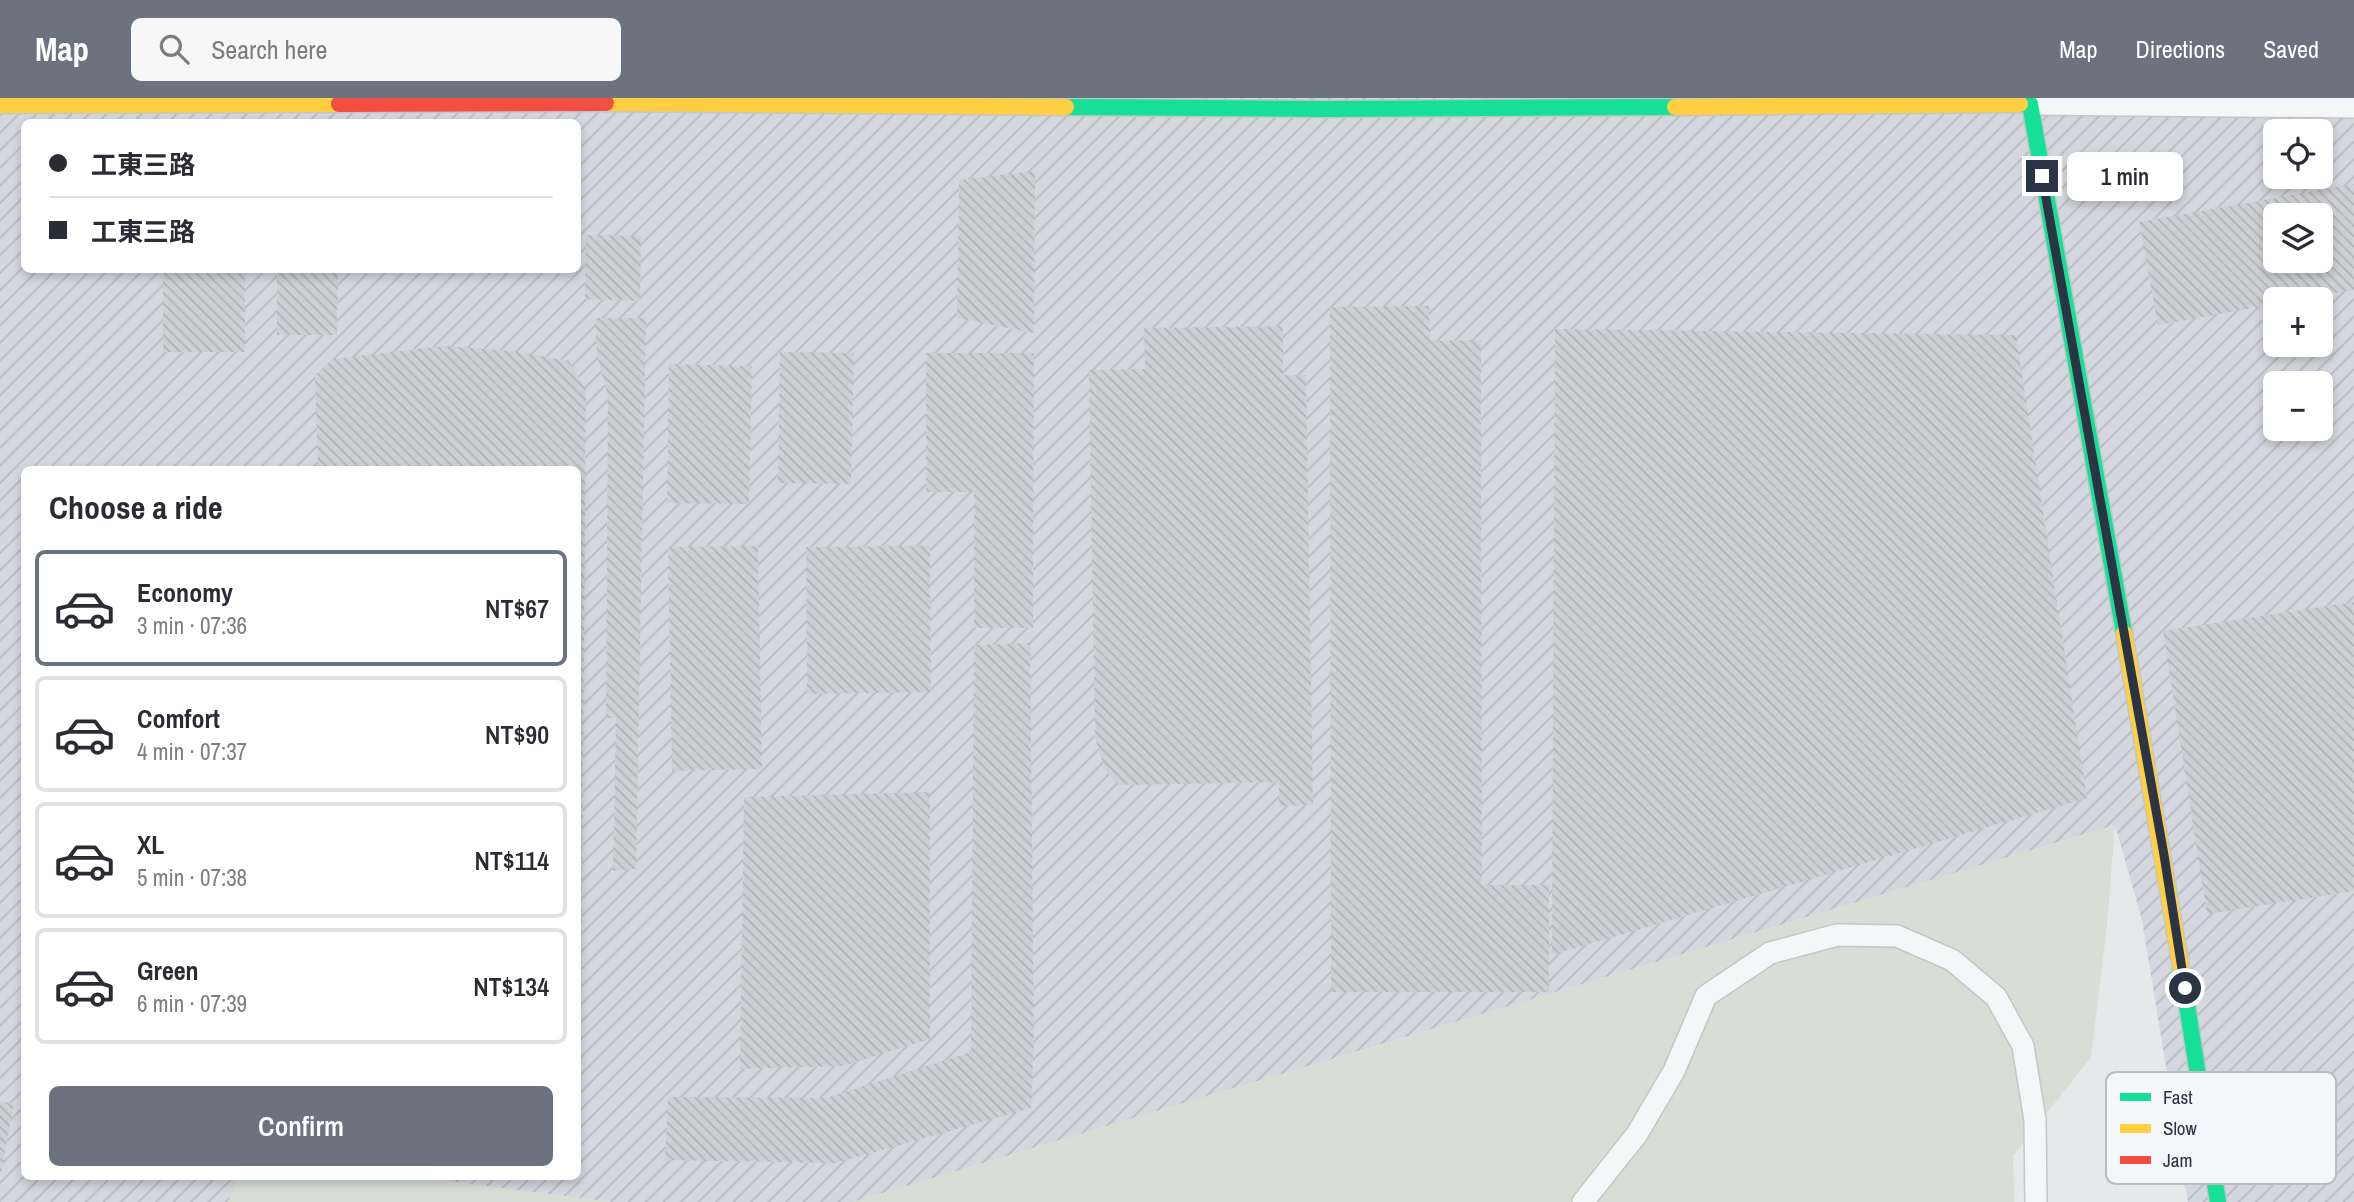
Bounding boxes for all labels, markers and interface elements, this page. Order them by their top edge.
search box [131,18,621,81]
text: Map [35,27,89,71]
icon: search [155,30,193,68]
text: Search here [211,32,327,67]
text: Map [2059,33,2097,65]
text: Directions [2135,33,2225,65]
text: Saved [2263,33,2319,65]
map controls [2263,119,2333,441]
button: locate [2263,119,2333,189]
text: 工東三路 [91,147,195,182]
callout: 1 min [2066,152,2182,200]
route end [2026,160,2058,192]
text: 1 min [2101,161,2149,192]
button: layers [2263,203,2333,273]
text: 工東三路 [91,214,195,249]
button: + [2263,287,2333,357]
button: − [2263,371,2333,441]
text: Choose a ride [49,486,223,529]
text: Economy [137,575,233,610]
icon: car [53,577,116,640]
text: NT$67 [485,591,549,626]
text: 3 min · 07:36 [137,610,247,641]
text: Comfort [137,701,220,736]
icon: car [53,703,116,766]
text: NT$90 [485,717,549,752]
text: 4 min · 07:37 [137,736,247,767]
text: XL [137,827,164,862]
icon: car [53,829,116,892]
text: NT$114 [474,843,549,878]
text: 5 min · 07:38 [137,862,247,893]
text: Green [137,953,199,988]
icon: car [53,955,116,1018]
text: NT$134 [473,969,549,1004]
route start [2169,972,2201,1004]
text: 6 min · 07:39 [137,988,247,1019]
legend [2106,1072,2336,1184]
text: Fast [2163,1084,2193,1110]
button: Confirm [49,1086,553,1166]
text: Slow [2163,1115,2198,1141]
text: Jam [2163,1147,2192,1173]

